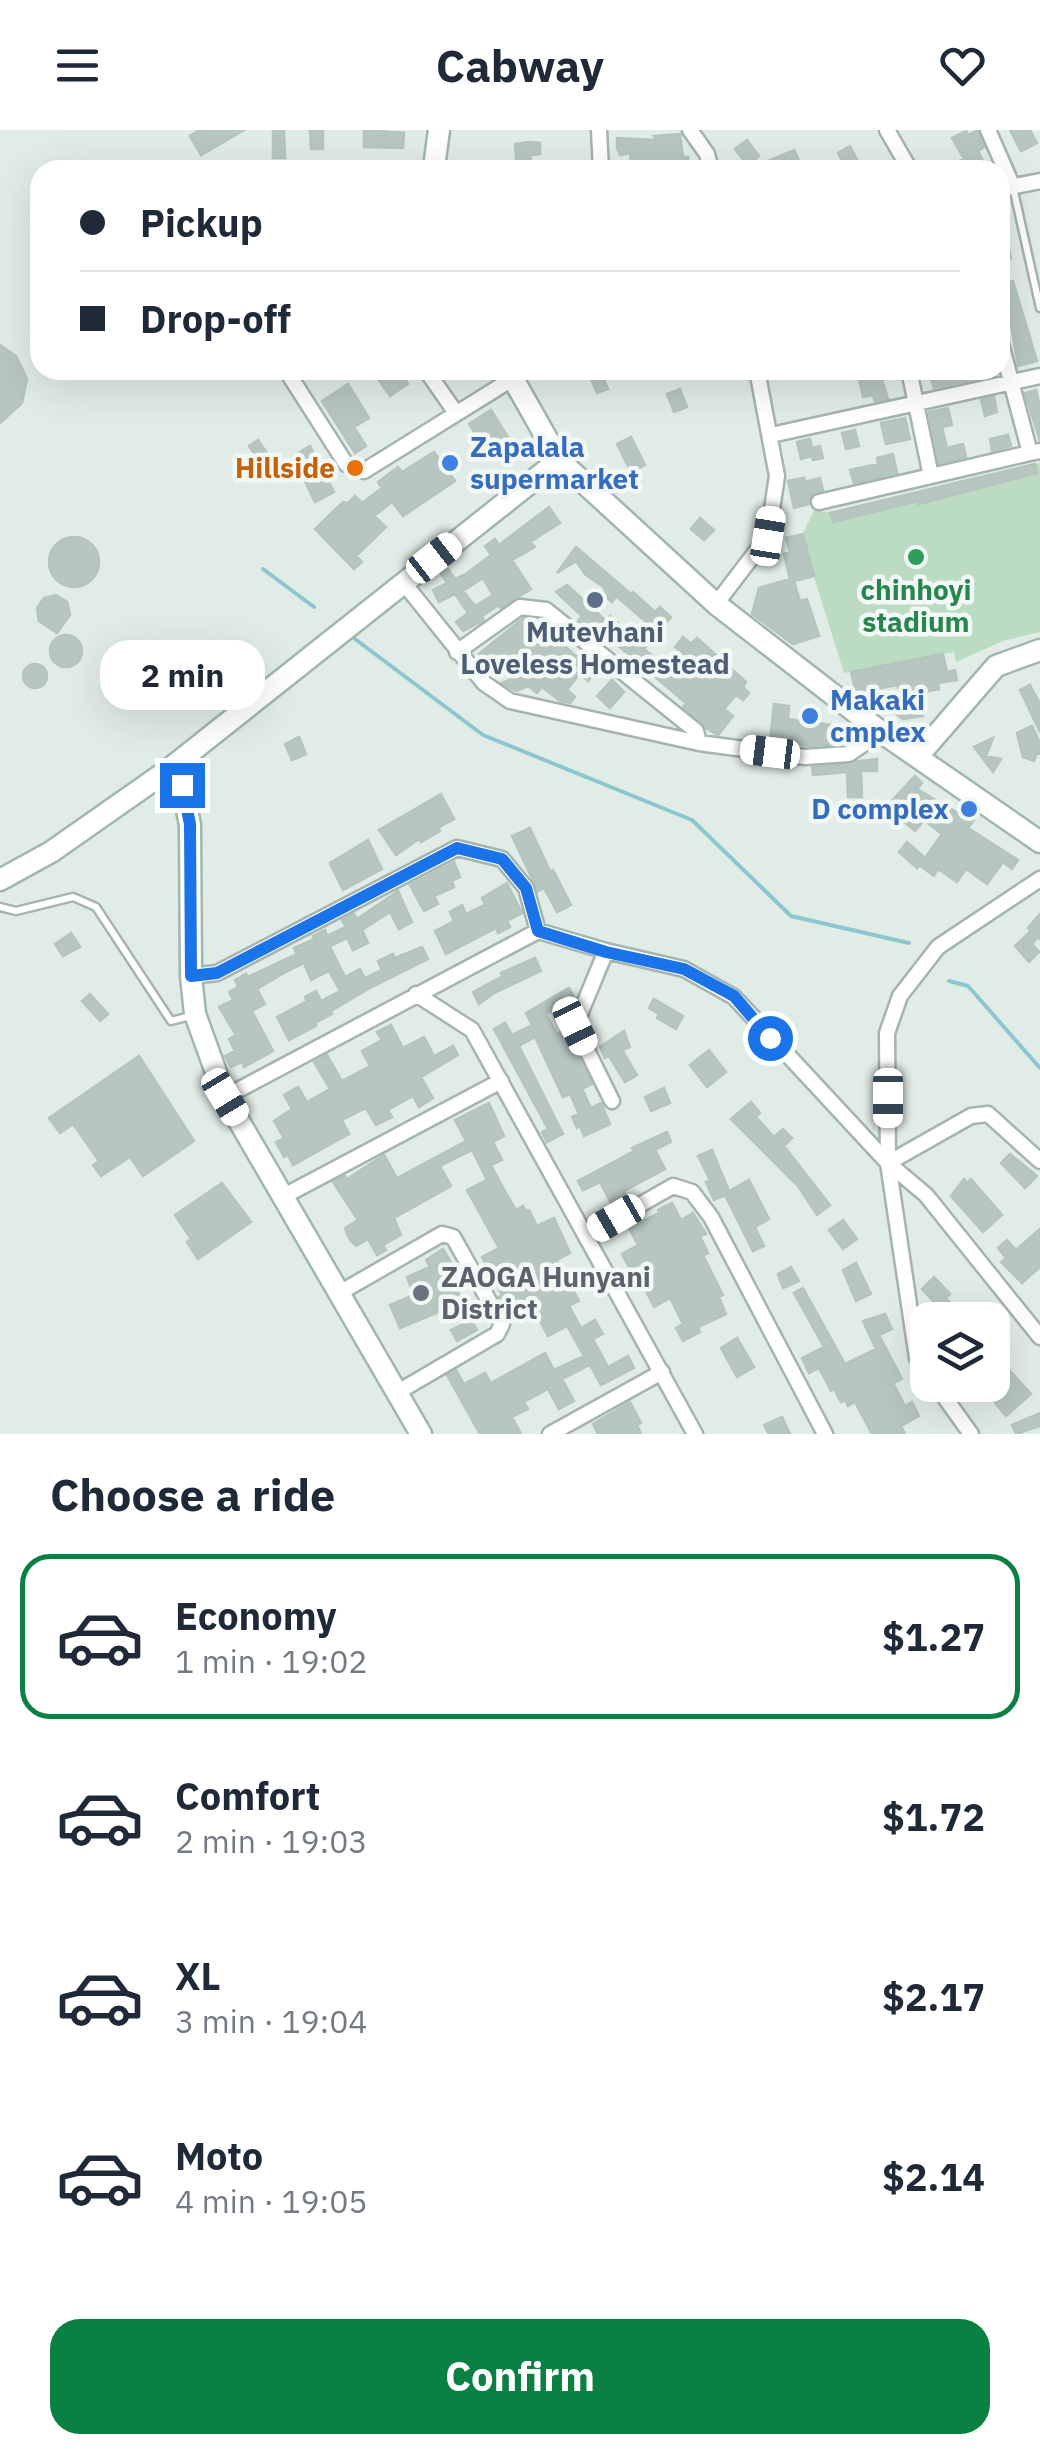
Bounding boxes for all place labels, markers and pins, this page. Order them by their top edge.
place label: Zapalala supermarket [470,428,639,497]
place label: Hillside [235,449,335,486]
marker: Zapalala supermarket [439,452,461,474]
marker: Hillside [344,457,366,479]
marker: chinhoyi stadium [905,546,927,568]
place label: chinhoyi stadium [860,571,972,640]
marker: Mutevhani Loveless Homestead [584,589,606,611]
place label: Mutevhani Loveless Homestead [460,613,730,682]
place label: Makaki cmplex [830,681,926,750]
marker: Makaki cmplex [799,705,821,727]
place label: D complex [811,790,949,827]
marker: D complex [958,798,980,820]
place label: ZAOGA Hunyani District [441,1258,651,1327]
marker: ZAOGA Hunyani District [410,1282,432,1304]

